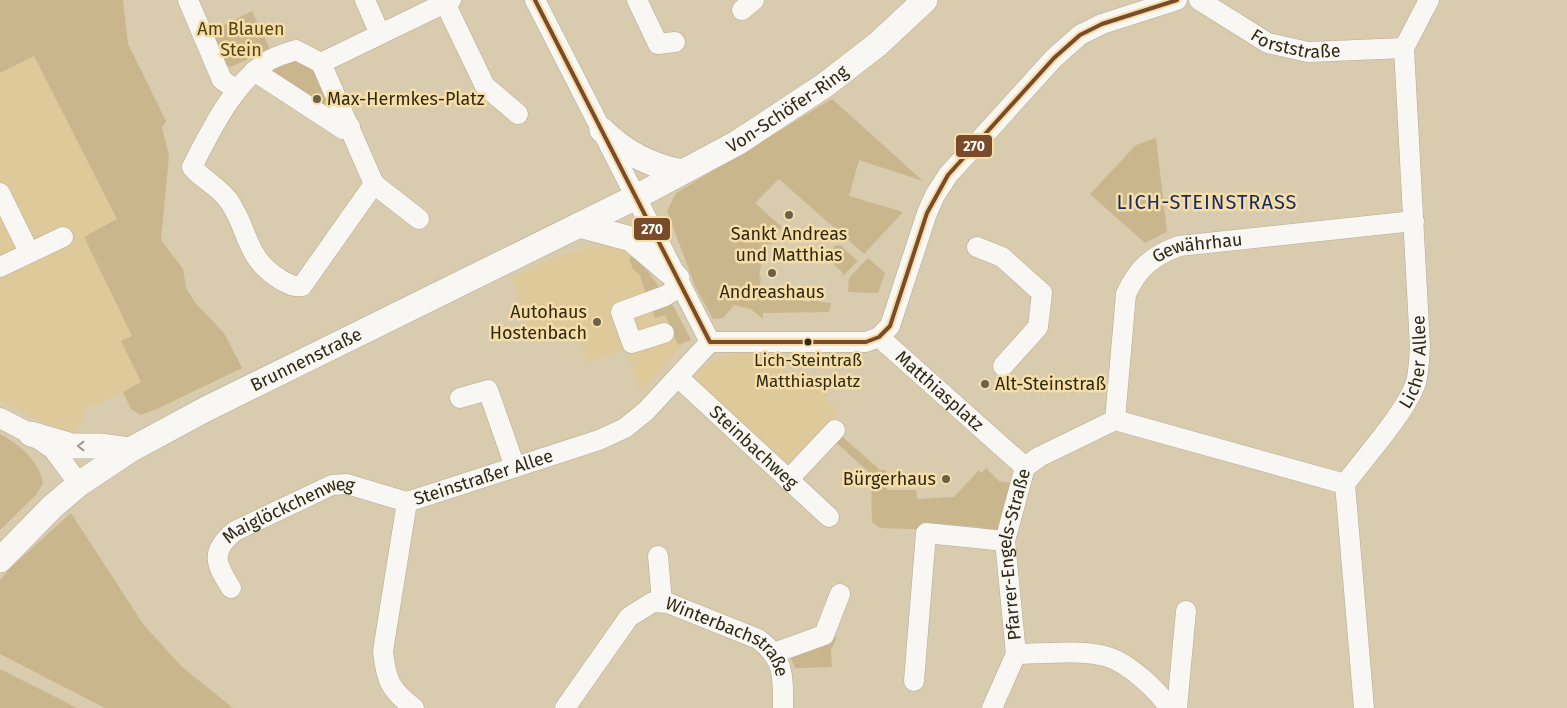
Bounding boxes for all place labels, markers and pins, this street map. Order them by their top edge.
place label: Max-Hermkes-Platz [327,88,485,110]
marker: Max-Hermkes-Platz [311,93,323,105]
marker: Sankt Andreas und Matthias [783,209,795,221]
place label: Sankt Andreas und Matthias [731,223,847,266]
marker: Andreashaus [766,267,778,279]
place label: Andreashaus [720,281,824,303]
place label: Autohaus Hostenbach [490,301,587,344]
marker: Autohaus Hostenbach [591,316,603,328]
marker: Lich-Steintraß Matthiasplatz [803,337,813,347]
place label: Lich-Steintraß Matthiasplatz [754,350,862,392]
place label: Alt-Steinstraß [995,373,1106,395]
marker: Alt-Steinstraß [979,378,991,390]
place label: Bürgerhaus [843,468,936,490]
marker: Bürgerhaus [940,473,952,485]

